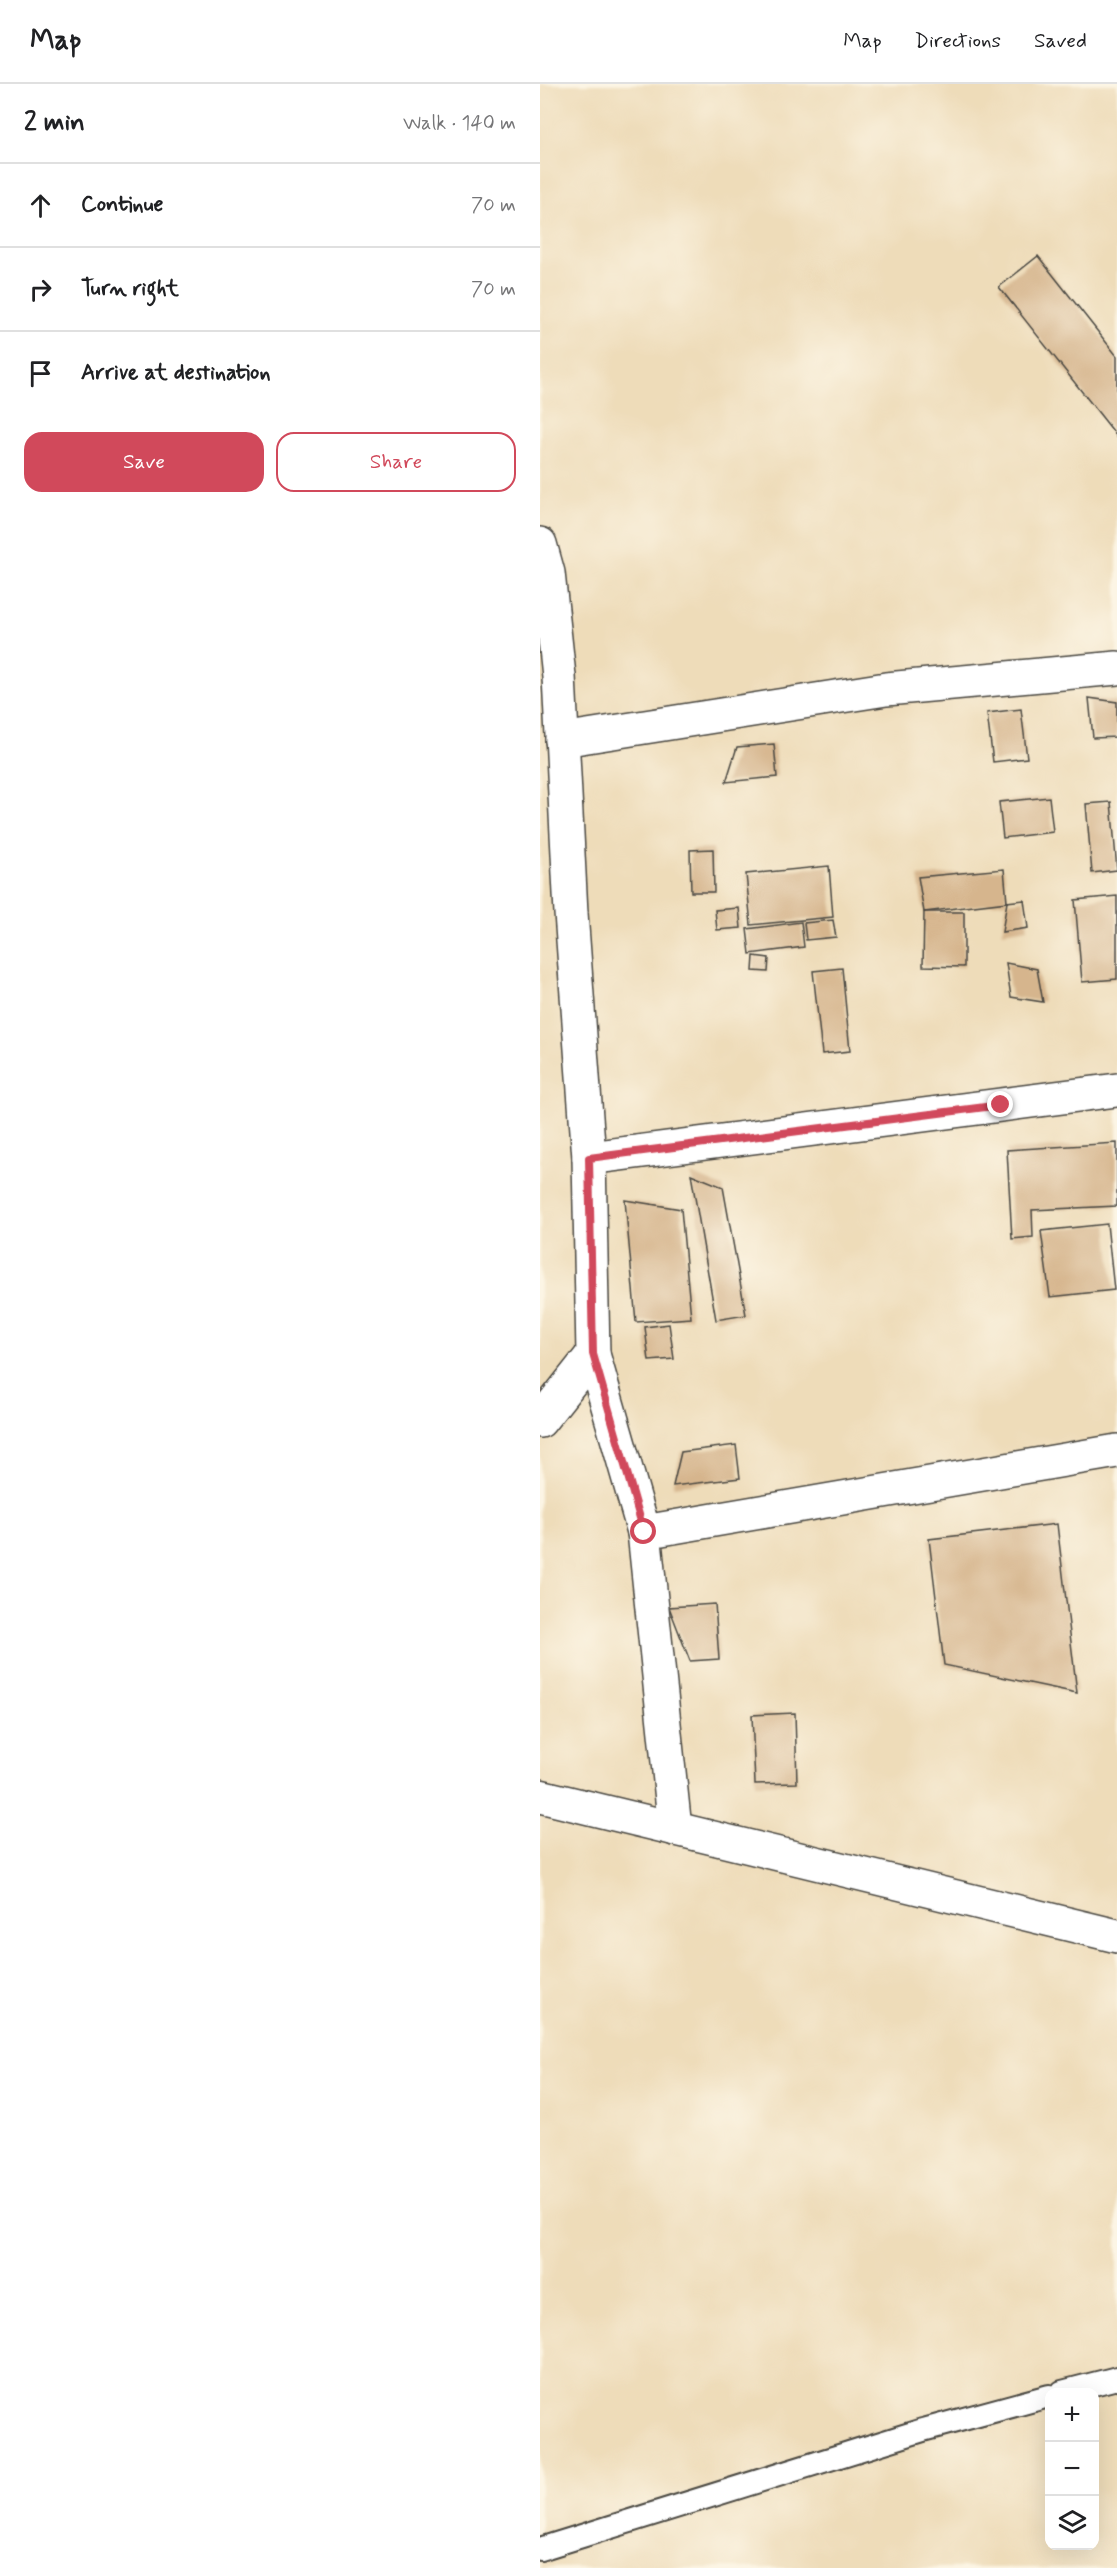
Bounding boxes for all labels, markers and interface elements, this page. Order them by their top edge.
text: Map [30,23,81,60]
text: Map [843,27,882,55]
text: Directions [915,27,1001,55]
text: Saved [1034,27,1087,55]
text: 2 min [24,106,85,140]
text: Walk · 140 m [403,110,516,137]
icon: ahead [24,189,57,222]
text: Continue [81,191,163,219]
text: 70 m [471,192,516,219]
icon: right [24,273,57,306]
text: Turn right [81,275,179,303]
text: 70 m [471,276,516,303]
icon: arrive [24,357,57,390]
text: Arrive at destination [81,359,271,387]
button: Save [24,432,264,492]
button: Share [276,432,516,492]
route end [987,1091,1013,1117]
route start [630,1518,656,1544]
map controls [1045,2388,1099,2550]
button: + [1045,2388,1099,2442]
button: − [1045,2442,1099,2496]
button: layers [1045,2496,1099,2550]

